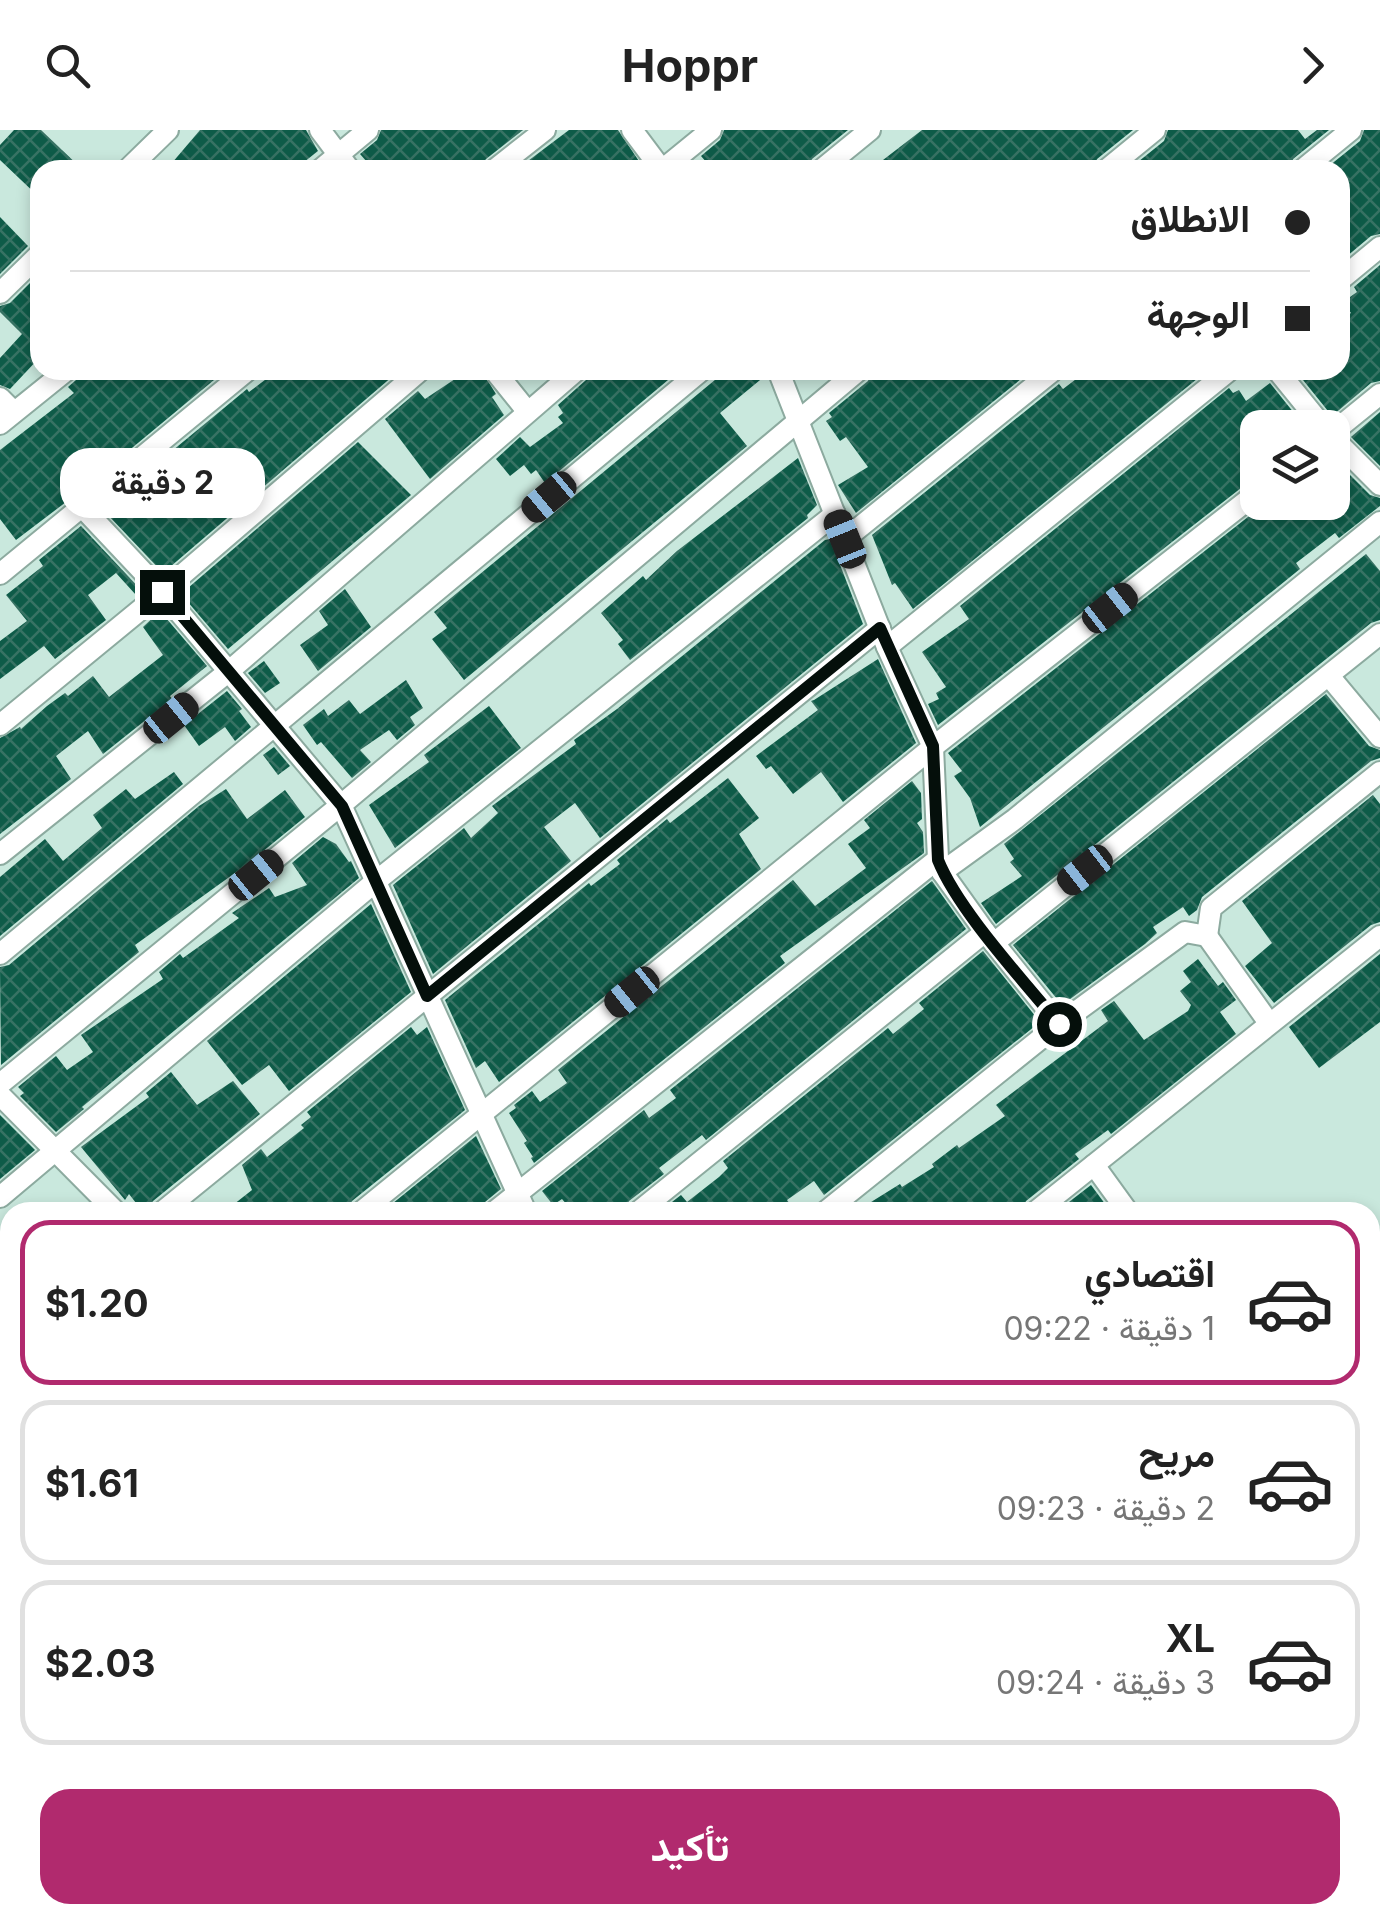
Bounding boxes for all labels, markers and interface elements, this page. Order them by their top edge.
icon: search [40,38,95,93]
text: Hoppr [622,38,758,93]
icon: forward [1285,38,1340,93]
text: الانطلاق [1131,195,1250,241]
text: الوجهة [1147,291,1250,337]
map controls [1240,410,1350,520]
button: layers [1240,410,1350,520]
callout: 2 دقيقة [59,447,264,517]
text: 2 دقيقة [111,463,214,502]
car [516,466,582,528]
car [820,506,870,572]
route end [140,570,185,615]
car [1077,578,1143,638]
car [138,687,204,749]
car [1052,840,1118,900]
car [223,844,289,906]
car [599,961,665,1023]
route start [1037,1002,1082,1047]
text: اقتصادي [1084,1250,1215,1296]
icon: car [1245,1258,1335,1348]
text: $1.20 [45,1280,149,1326]
text: 1 دقيقة · 09:22 [1003,1309,1215,1348]
text: مريح [1139,1430,1215,1476]
icon: car [1245,1438,1335,1528]
text: $1.61 [45,1460,139,1506]
text: 2 دقيقة · 09:23 [997,1489,1215,1528]
text: XL [1165,1615,1215,1661]
icon: car [1245,1618,1335,1708]
text: $2.03 [45,1640,156,1686]
text: 3 دقيقة · 09:24 [996,1663,1215,1702]
button: تأكيد [40,1789,1340,1904]

